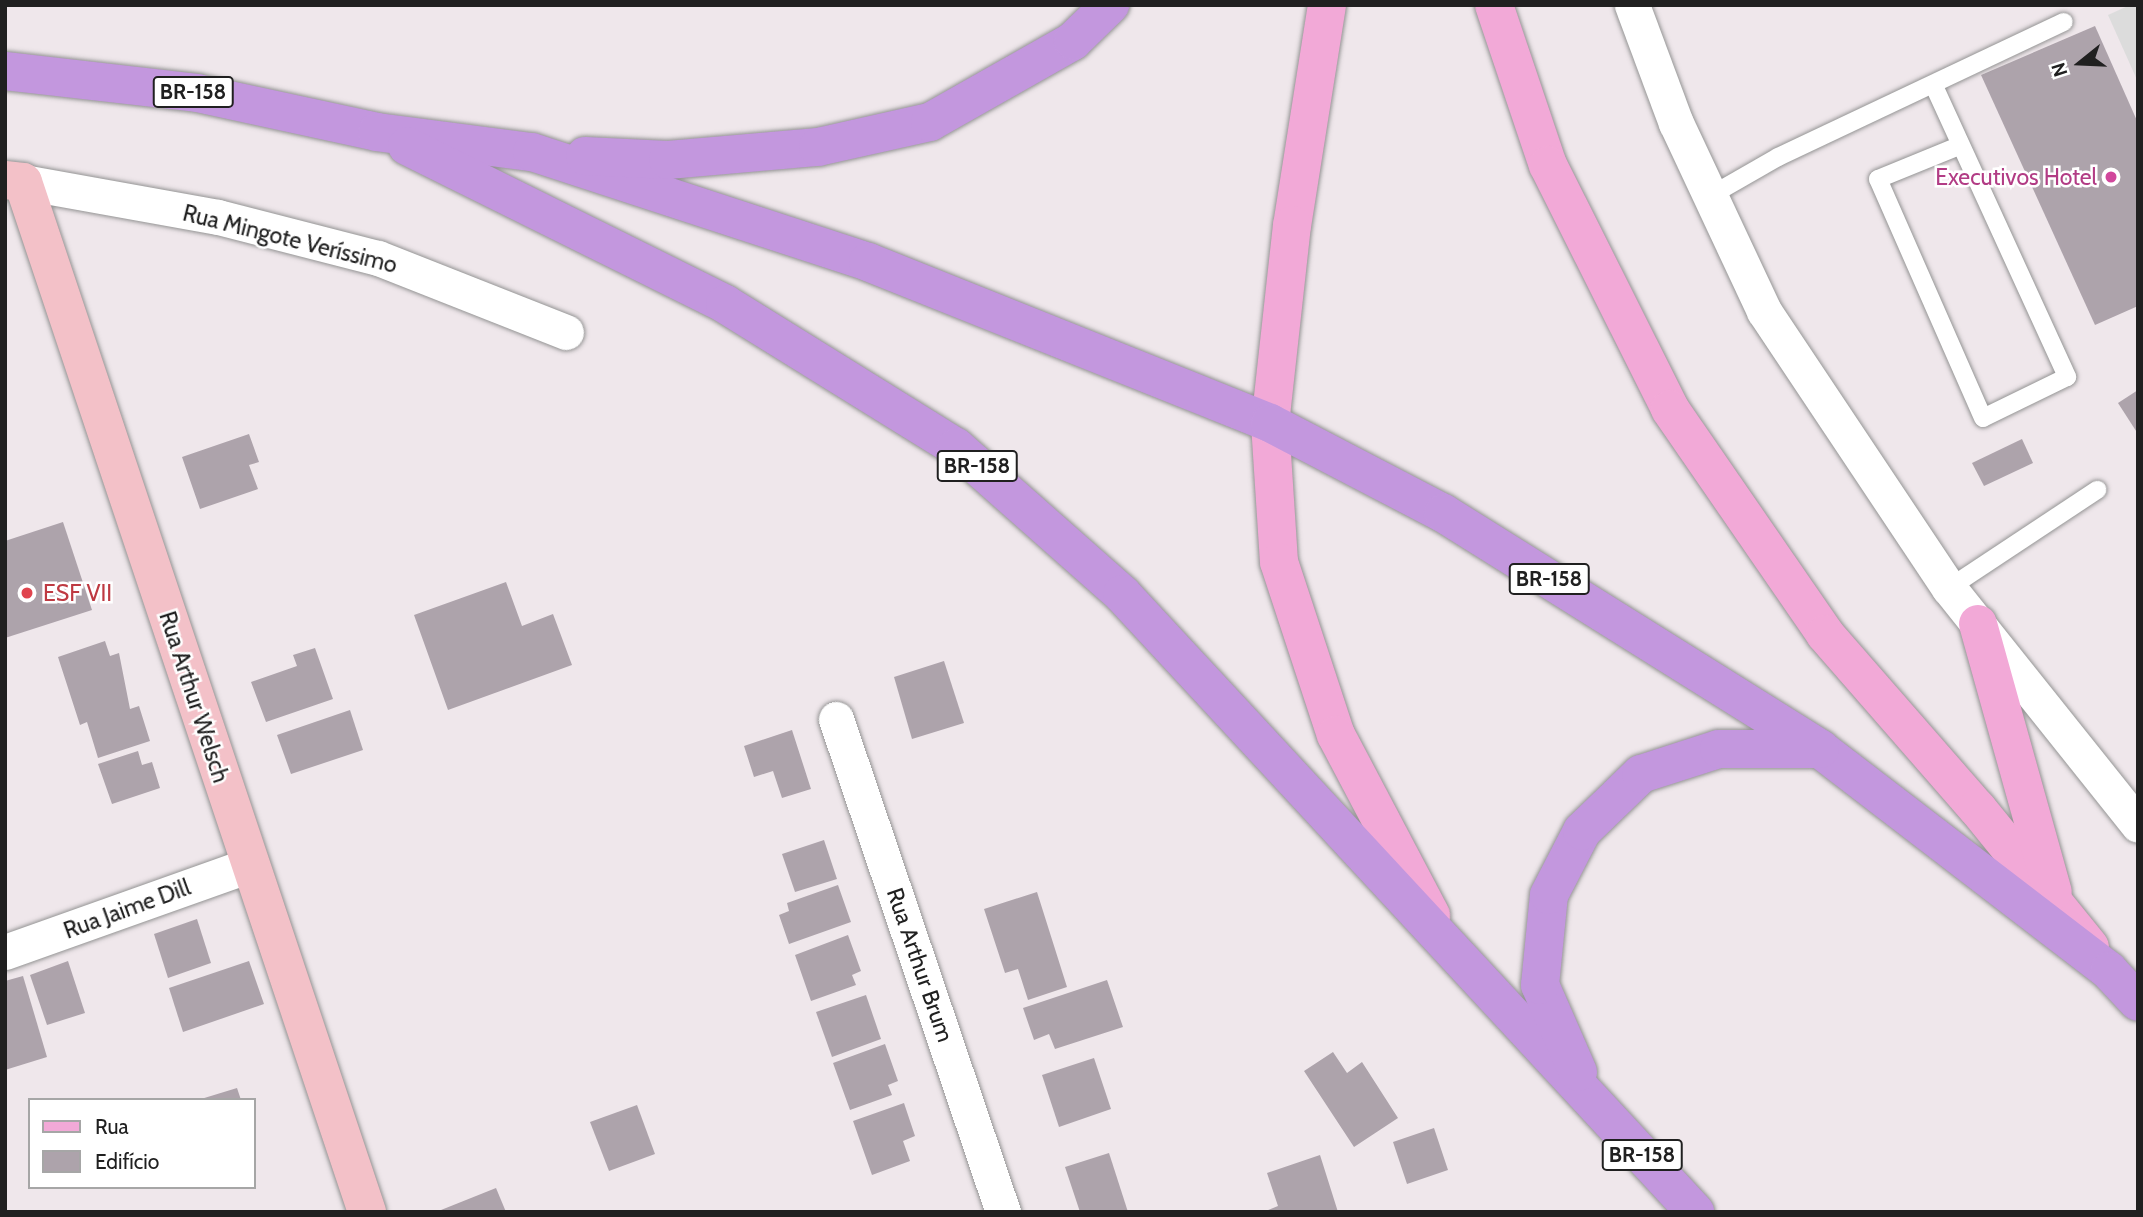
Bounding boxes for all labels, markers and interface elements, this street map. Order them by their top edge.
north arrow [2045,28,2115,98]
text: N [2047,60,2073,80]
road number: BR-158 [151,74,235,110]
place label: Executivos Hotel [1935,163,2097,191]
marker: Executivos Hotel [2103,169,2119,185]
street label: Rua Mingote Veríssimo [180,199,400,279]
road number: BR-158 [935,448,1019,484]
road number: BR-158 [1507,562,1591,596]
place label: ESF VII [43,579,112,607]
marker: ESF VII [17,583,37,603]
street label: Rua Arthur Welsch [153,608,235,786]
street label: Rua Jaime Dill [60,873,194,945]
street label: Rua Arthur Brum [881,884,959,1046]
legend [28,1098,256,1189]
text: Rua [95,1114,129,1139]
road number: BR-158 [1600,1138,1684,1172]
text: Edifício [95,1149,159,1174]

